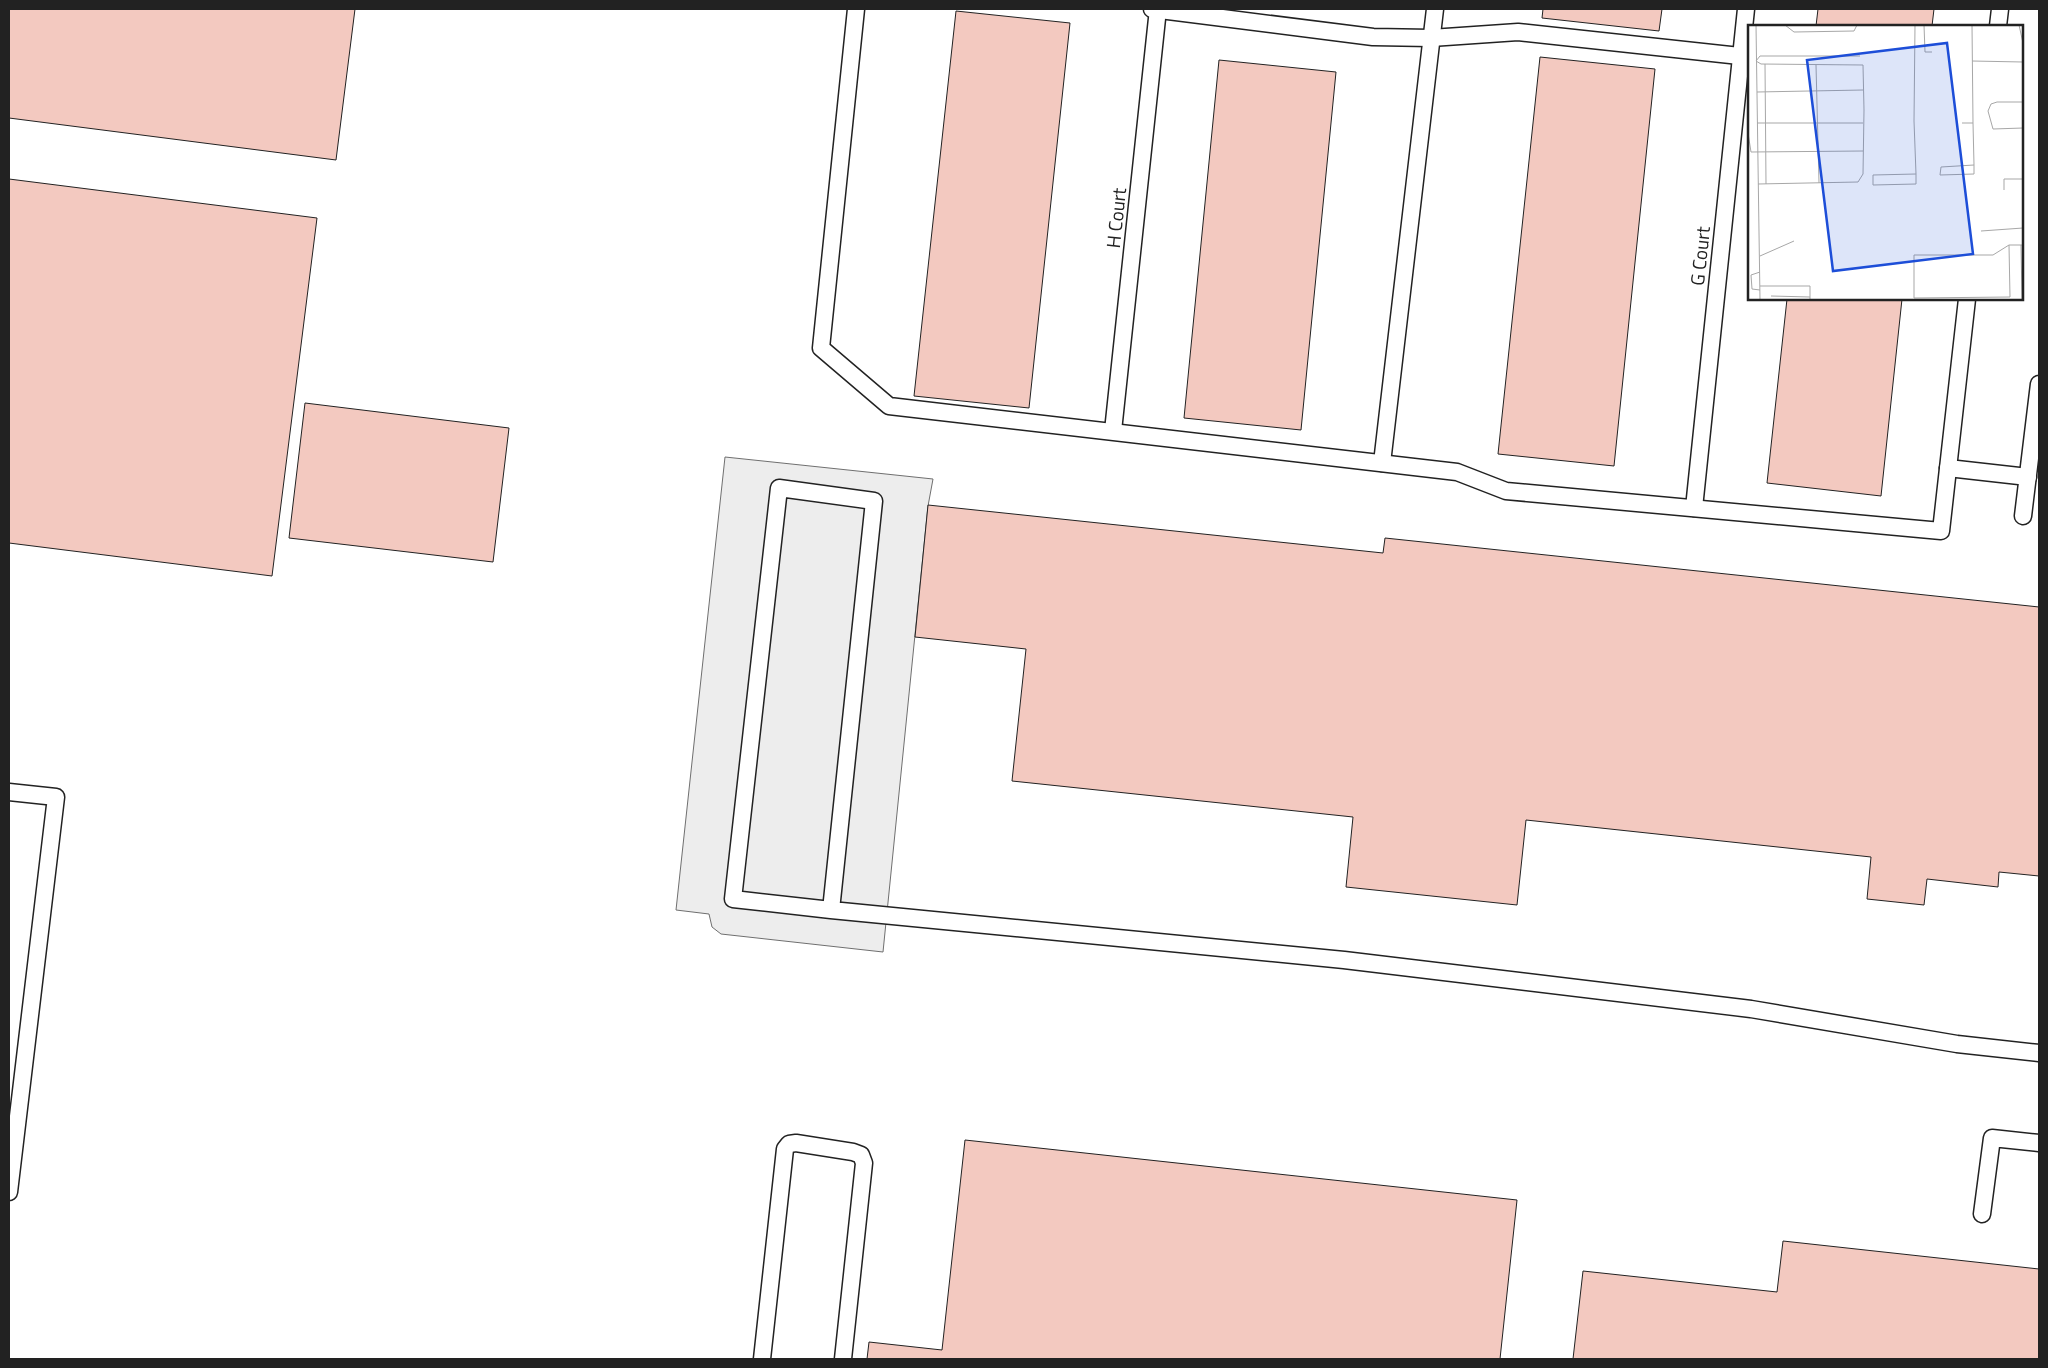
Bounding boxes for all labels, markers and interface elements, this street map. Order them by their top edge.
inset map [1748,25,2023,300]
street label: H Court [1098,186,1133,250]
street label: G Court [1682,225,1717,287]

